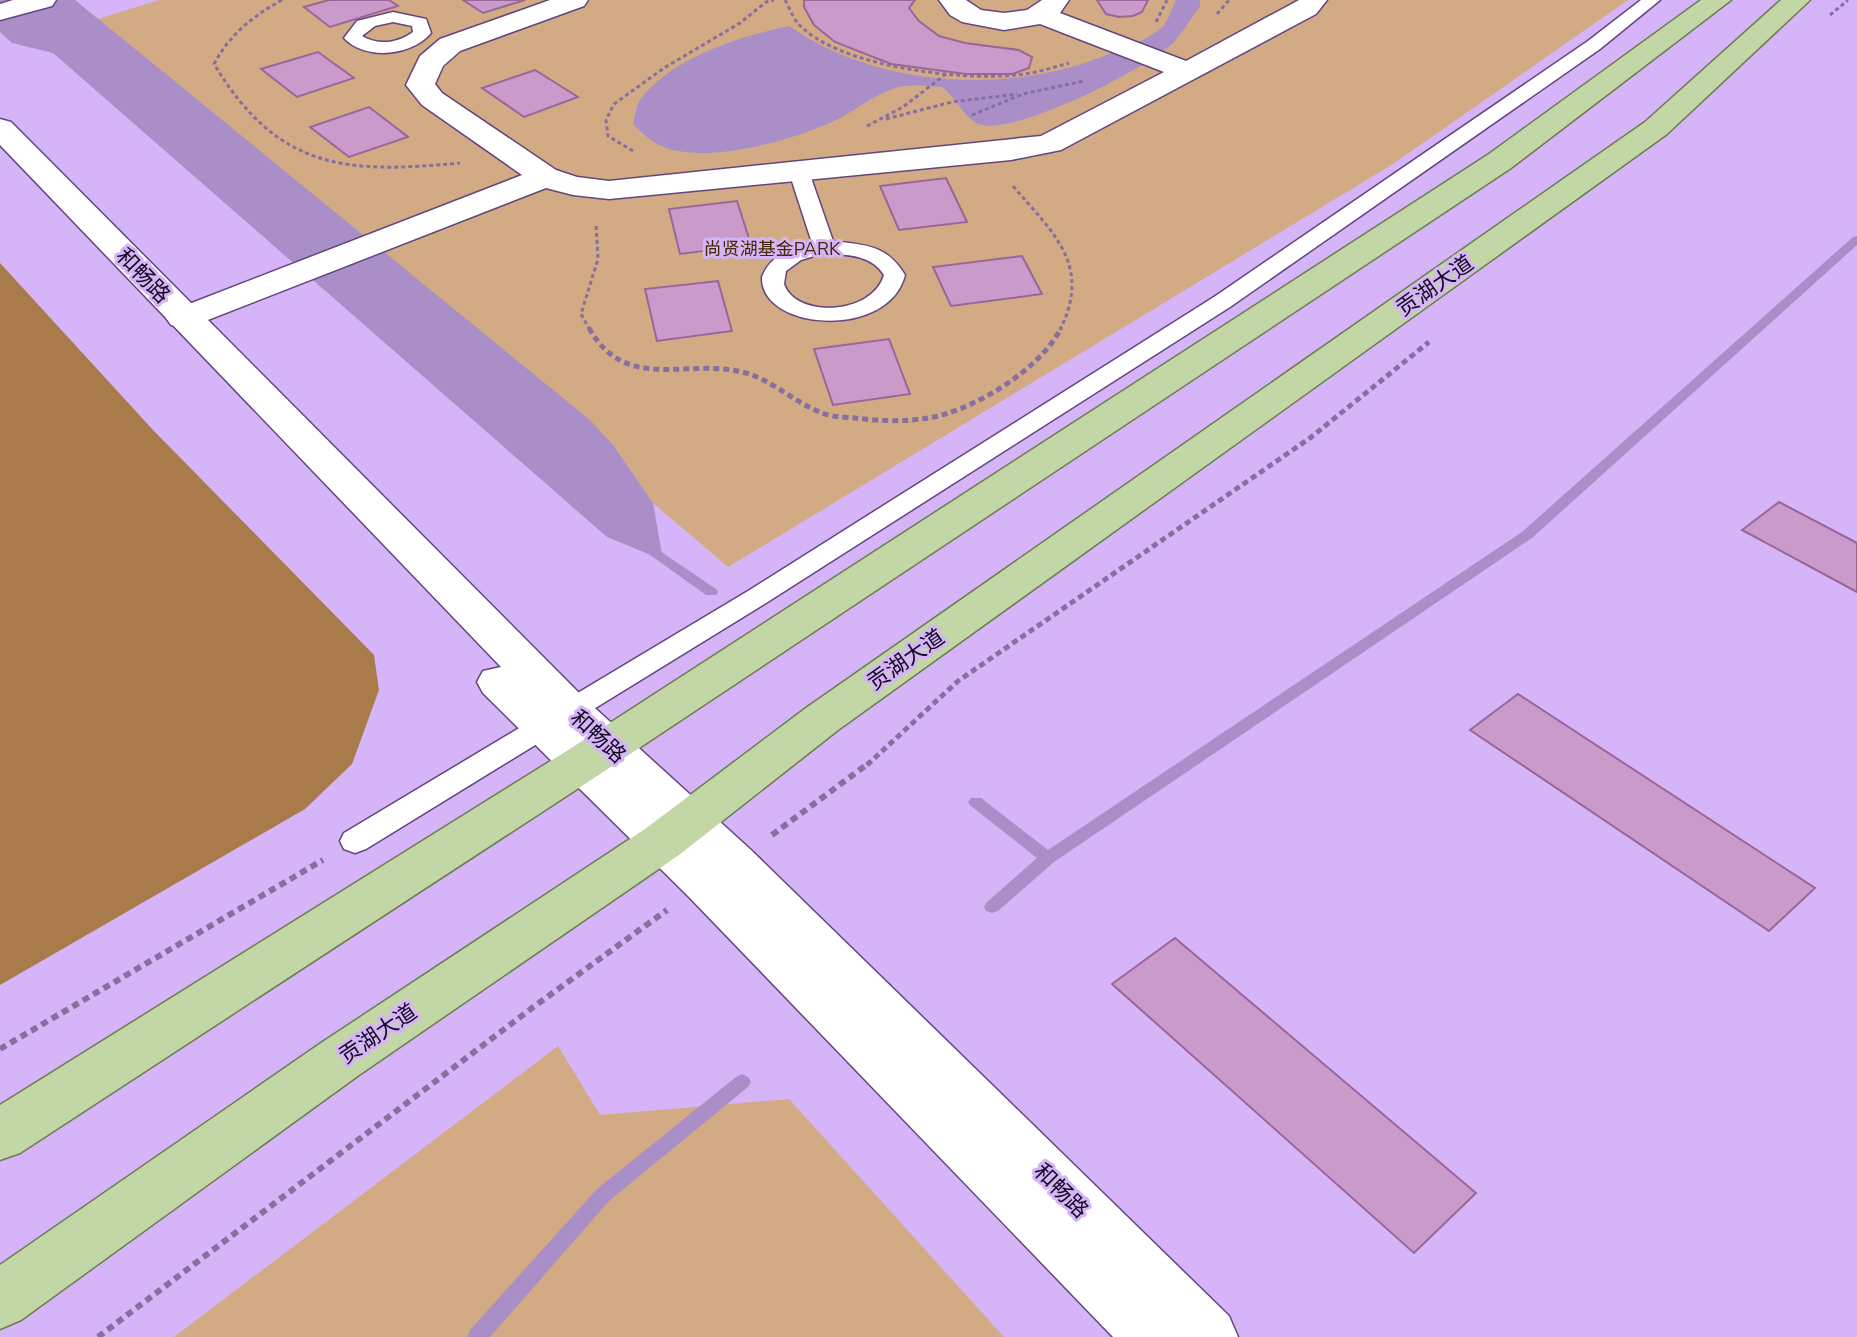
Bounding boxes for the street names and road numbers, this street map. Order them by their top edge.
street label: 和畅路 [109,242,177,310]
street label: 贡湖大道 [1390,248,1480,324]
street label: 贡湖大道 [861,622,951,698]
street label: 和畅路 [564,704,632,770]
street label: 贡湖大道 [333,997,423,1071]
street label: 和畅路 [1027,1157,1095,1225]

